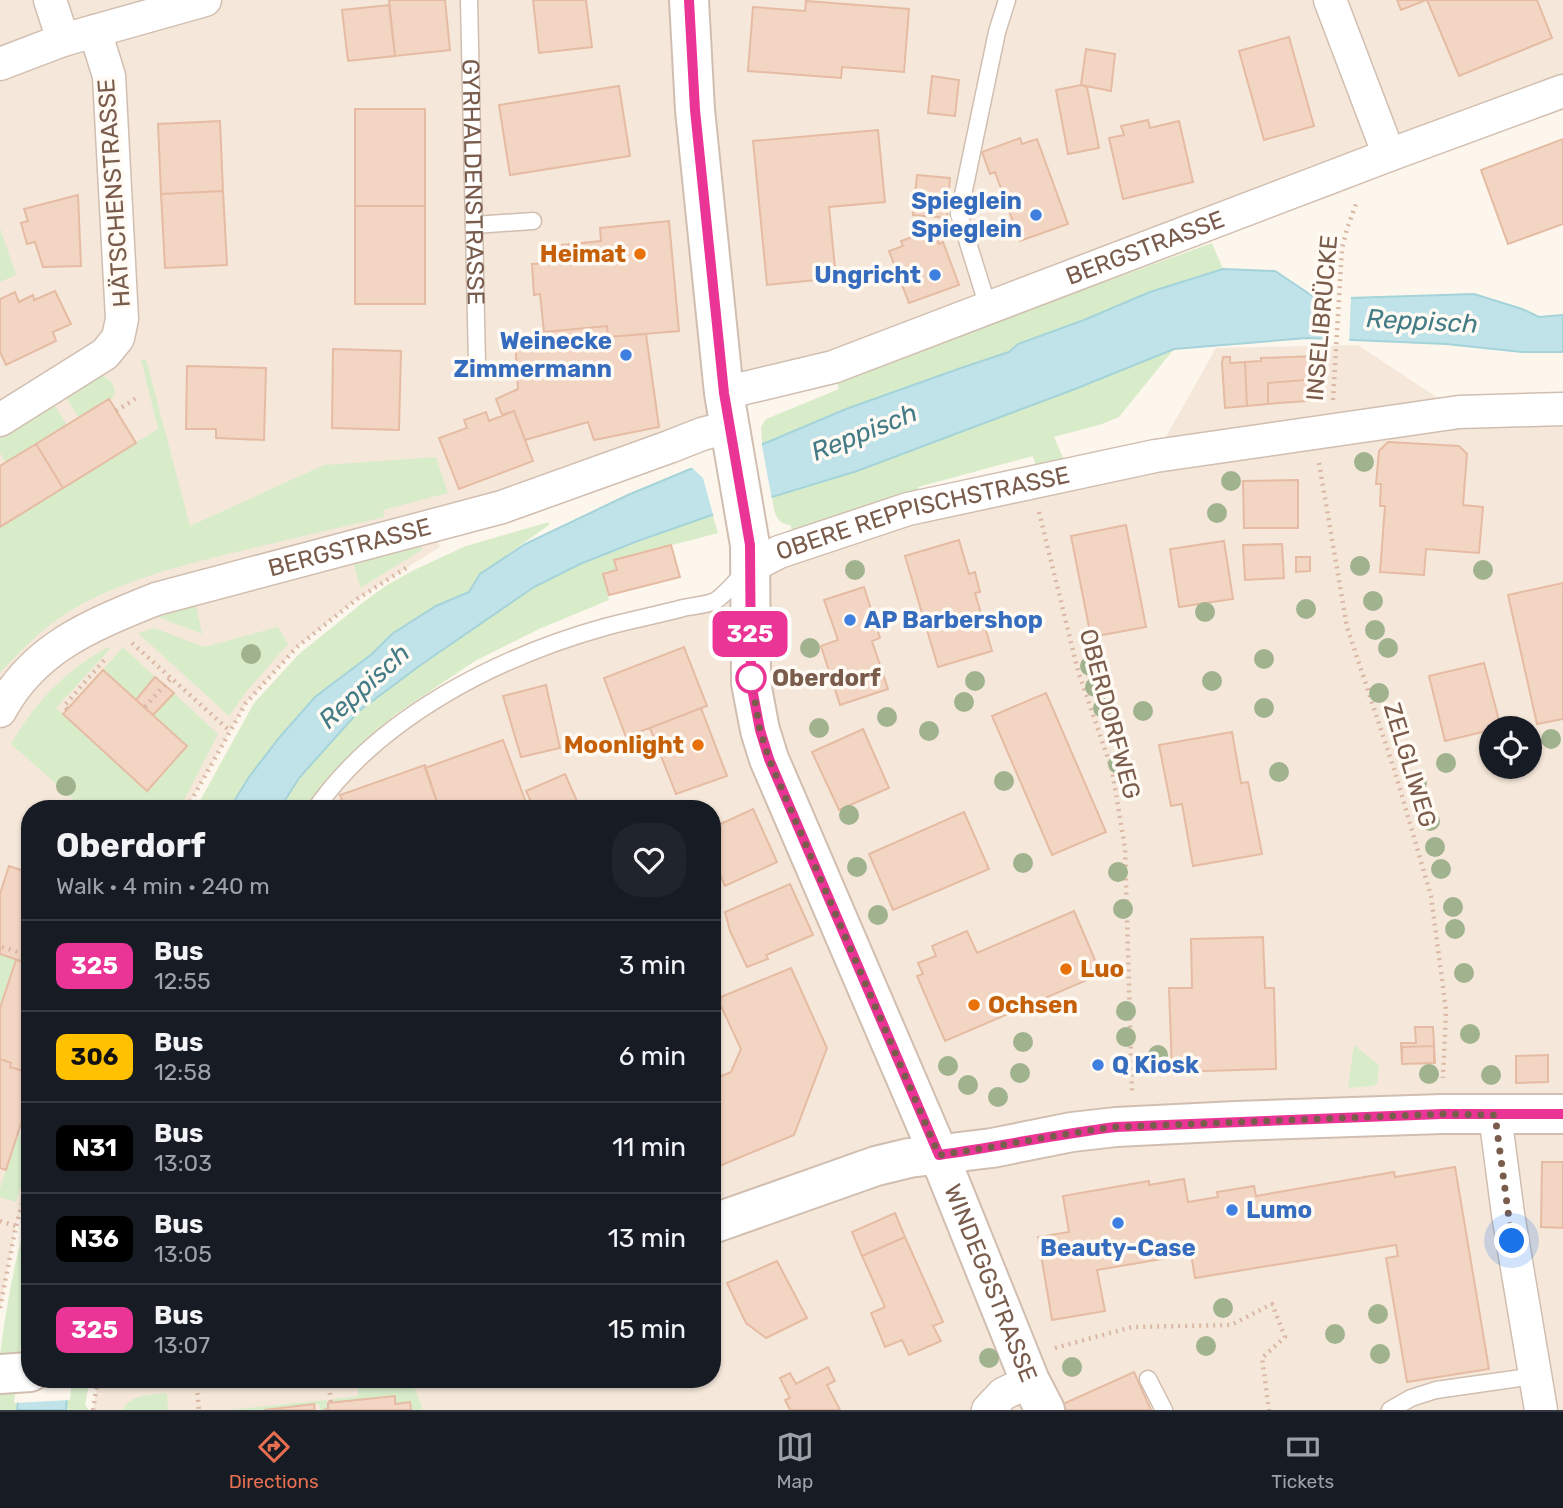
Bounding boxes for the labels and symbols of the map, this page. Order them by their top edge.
street label: GYRHALDENSTRASSE [456,59,490,305]
street label: HÄTSCHENSTRASSE [92,78,136,308]
place label: Spieglein Spieglein [911,187,1022,243]
street label: BERGSTRASSE [1062,205,1228,291]
marker: Spieglein Spieglein [1028,207,1044,223]
street label: INSELIBRÜCKE [1301,234,1343,402]
place label: Heimat [540,240,626,268]
marker: Heimat [632,246,648,262]
place label: Ungricht [814,261,921,289]
marker: Ungricht [927,267,943,283]
water label: Reppisch [1365,303,1479,340]
place label: Weinecke Zimmermann [453,327,612,383]
marker: Weinecke Zimmermann [618,347,634,363]
water label: Reppisch [806,397,922,468]
street label: OBERE REPPISCHSTRASSE [772,461,1072,566]
street label: BERGSTRASSE [265,513,434,583]
place label: AP Barbershop [864,606,1043,634]
line badge: 325 [710,611,790,657]
marker: AP Barbershop [842,612,858,628]
street label: OBERDORFWEG [1074,626,1146,802]
water label: Reppisch [312,637,416,735]
marker: Oberdorf [736,663,766,693]
place label: Oberdorf [772,664,881,692]
street label: ZELGLIWEG [1378,699,1442,831]
place label: Moonlight [564,731,684,759]
marker: Moonlight [690,737,706,753]
place label: Luo [1080,955,1124,983]
marker: Luo [1058,961,1074,977]
place label: Ochsen [988,991,1078,1019]
marker: Ochsen [966,997,982,1013]
place label: Q Kiosk [1112,1051,1199,1079]
marker: Q Kiosk [1090,1057,1106,1073]
street label: WINDEGGSTRASSE [938,1180,1043,1386]
place label: Lumo [1246,1196,1312,1224]
marker: Lumo [1224,1202,1240,1218]
marker: Beauty-Case [1110,1215,1126,1231]
your location [1494,1223,1529,1258]
place label: Beauty-Case [1040,1234,1196,1262]

